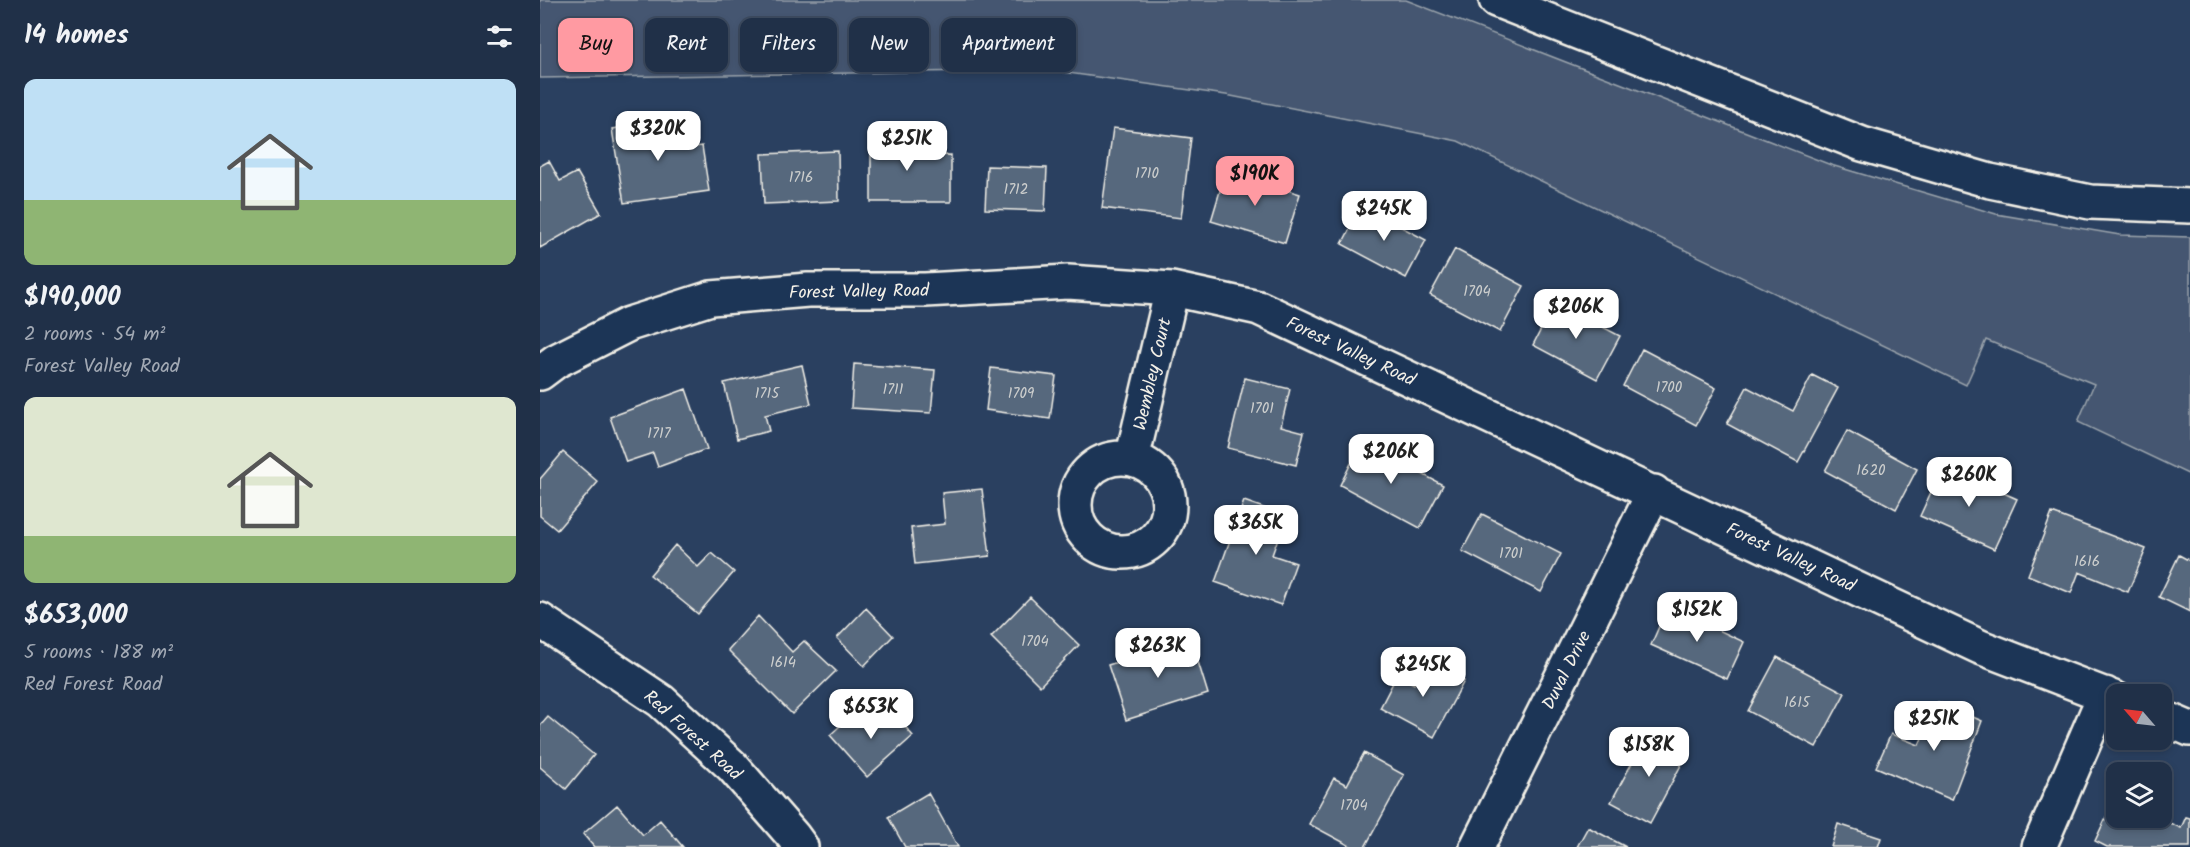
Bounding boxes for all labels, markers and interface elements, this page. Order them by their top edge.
text: 14 homes [24,15,129,57]
chip: Buy [558,18,633,72]
chip: Rent [645,18,728,72]
chip: Filters [740,18,837,72]
chip: New [849,18,929,72]
chip: Apartment [941,18,1076,72]
icon: filters [483,20,516,53]
pin: $320K [616,111,700,162]
text: $320K [630,114,686,146]
icon: home [216,118,324,226]
pin: $251K [865,121,949,172]
text: $251K [881,124,933,156]
pin: $190K [1213,156,1297,207]
text: $190K [1230,159,1280,191]
house number: 1710 [1135,162,1159,186]
house number: 1716 [789,166,813,190]
house number: 1712 [1003,178,1029,202]
pin: $245K [1342,191,1426,242]
text: $245K [1356,194,1412,226]
text: $190,000 [24,277,121,319]
street label: Forest Valley Road [789,277,930,308]
house number: 1704 [1463,280,1491,304]
pin: $206K [1534,289,1618,340]
text: $206K [1548,292,1604,324]
street label: Forest Valley Road [1281,310,1421,396]
street label: Wembley Court [1126,314,1181,433]
text: 2 rooms · 54 m² [24,319,165,351]
text: Forest Valley Road [24,351,180,383]
house number: 1700 [1656,376,1683,400]
house number: 1711 [882,378,904,402]
house number: 1715 [755,382,780,406]
house number: 1709 [1008,382,1035,406]
house number: 1701 [1250,397,1274,421]
house number: 1717 [647,422,672,446]
pin: $206K [1349,434,1433,485]
icon: home [216,436,324,544]
text: $206K [1363,437,1419,469]
pin: $260K [1927,457,2011,508]
house number: 1620 [1856,459,1886,483]
text: $260K [1941,460,1997,492]
pin: $365K [1214,505,1298,556]
text: $365K [1228,508,1284,540]
street label: Forest Valley Road [1721,516,1861,602]
house number: 1701 [1499,542,1523,566]
house number: 1616 [2074,550,2100,574]
pin: $152K [1655,592,1739,643]
text: $653,000 [24,595,128,637]
text: $152K [1671,595,1723,627]
street label: Duval Drive [1535,626,1600,715]
pin: $263K [1116,628,1200,679]
house number: 1704 [1021,630,1049,654]
text: $263K [1129,631,1187,663]
text: 5 rooms · 188 m² [24,637,173,669]
pin: $245K [1381,647,1465,698]
text: $245K [1395,650,1451,682]
house number: 1614 [770,651,796,675]
text: Red Forest Road [24,669,162,701]
street label: Red Forest Road [636,684,749,789]
north arrow [2106,684,2172,750]
map controls [2106,684,2172,828]
pin: $653K [829,689,913,740]
house number: 1615 [1784,691,1811,715]
text: $653K [843,692,899,724]
pin: $251K [1892,701,1976,752]
text: $251K [1908,704,1960,736]
pin: $158K [1607,727,1691,778]
text: $158K [1623,730,1675,762]
button: layers [2106,762,2172,828]
house number: 1704 [1340,794,1368,818]

